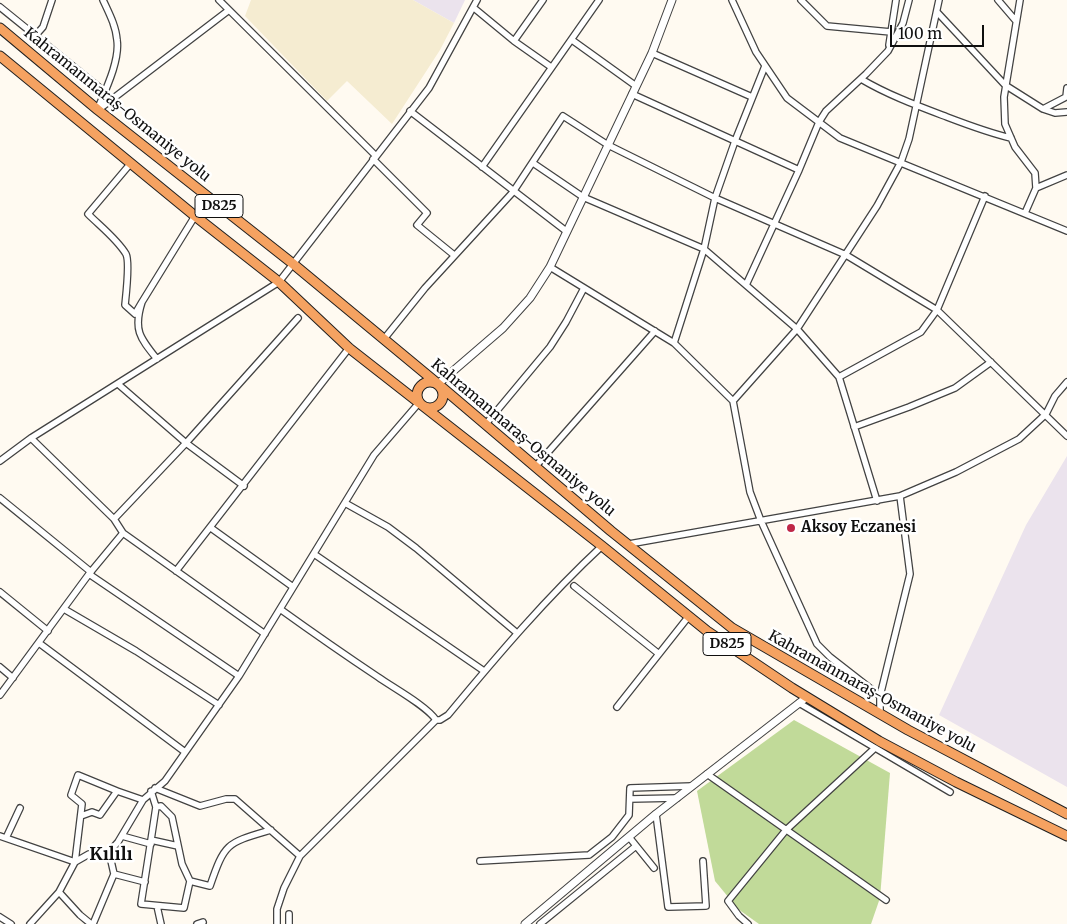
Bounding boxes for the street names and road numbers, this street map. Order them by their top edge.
street label: Kahramanmaraş-Osmaniye yolu [20,24,214,186]
road number: D825 [195,195,243,218]
street label: Kahramanmaraş-Osmaniye yolu [427,356,619,520]
street label: Kahramanmaraş-Osmaniye yolu [765,627,979,757]
road number: D825 [703,633,751,656]

